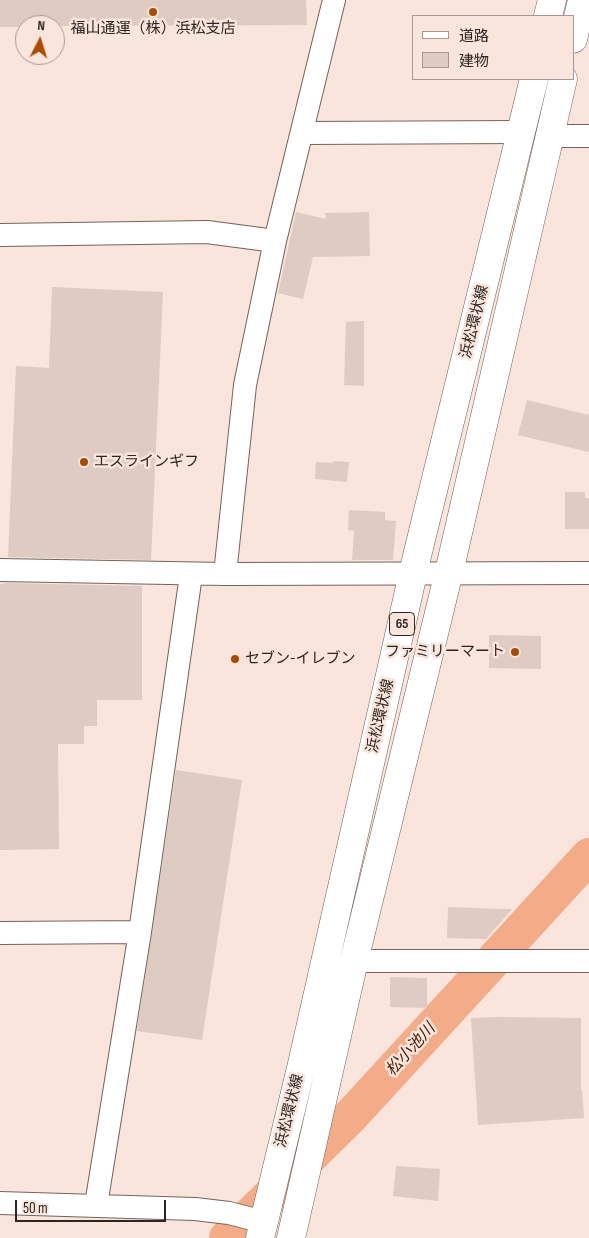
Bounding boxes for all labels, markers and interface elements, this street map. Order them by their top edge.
marker: 福山通運（株）浜松支店 [147,6,159,18]
north arrow [15,15,65,65]
legend [412,15,574,80]
text: N [37,17,46,34]
place label: 福山通運（株）浜松支店 [71,20,235,38]
text: 道路 [459,27,489,46]
text: 建物 [459,52,489,71]
street label: 浜松環状線 [457,283,493,361]
place label: エスラインギフ [94,453,199,471]
marker: エスラインギフ [78,456,90,468]
road number: 65 [390,612,414,636]
place label: ファミリーマート [385,643,505,661]
marker: ファミリーマート [509,646,521,658]
place label: セブン-イレブン [245,650,356,668]
marker: セブン-イレブン [229,653,241,665]
street label: 浜松環状線 [364,677,398,755]
water label: 松小池川 [382,1020,440,1080]
street label: 浜松環状線 [272,1072,308,1150]
scale bar [18,1190,169,1222]
text: 50 m [23,1199,48,1218]

